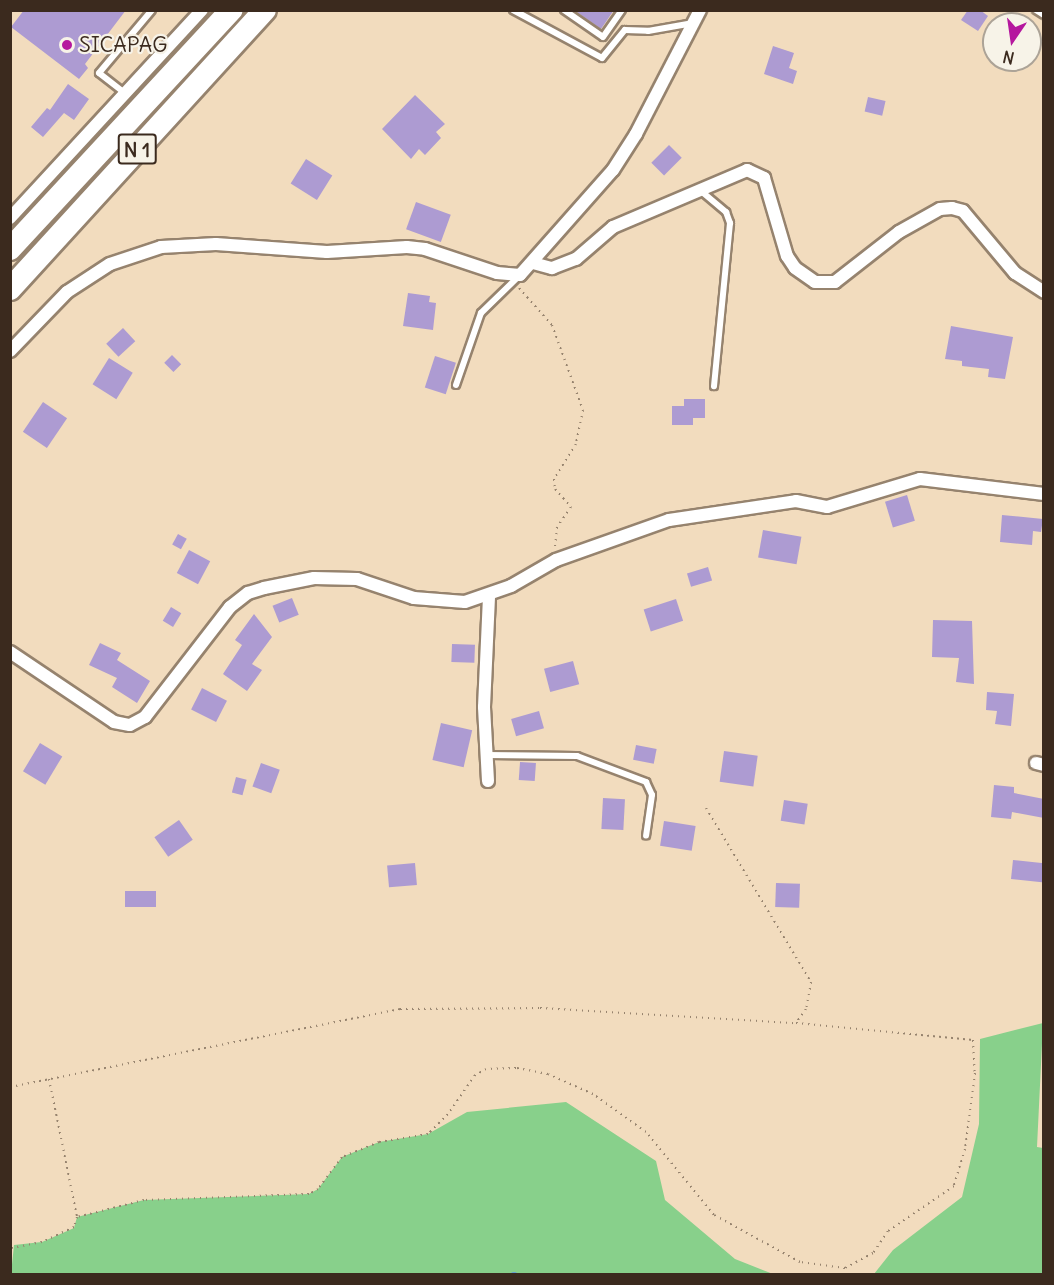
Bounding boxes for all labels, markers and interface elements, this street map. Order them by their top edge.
north arrow [982,12,1042,72]
place label: SICAPAG [79,32,167,58]
marker: SICAPAG [60,38,74,52]
text: N [1001,47,1016,69]
road number: N 1 [118,132,156,166]

